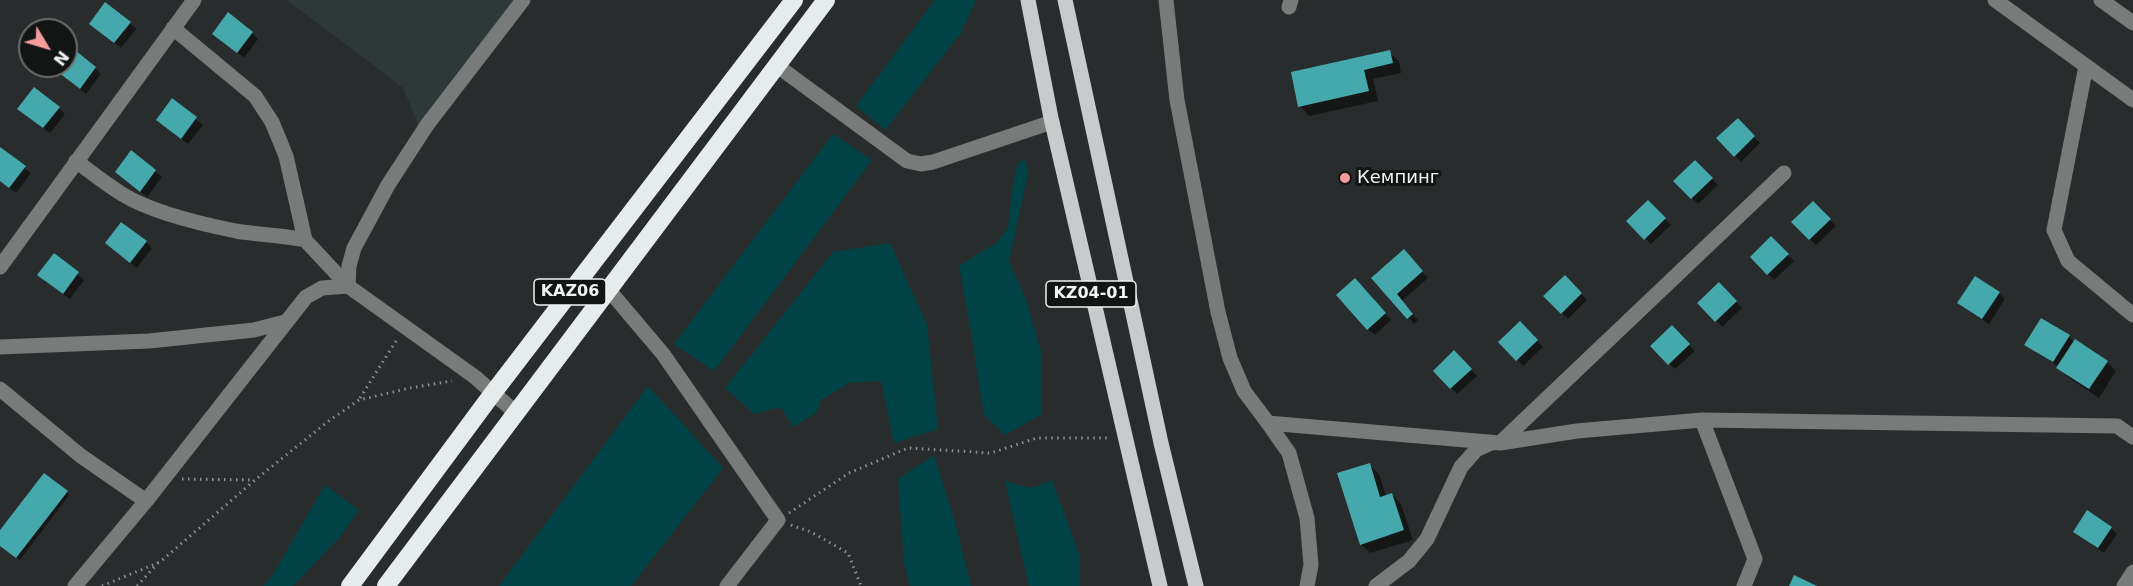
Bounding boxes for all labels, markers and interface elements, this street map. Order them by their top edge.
north arrow [18,18,78,78]
text: N [49,47,73,69]
place label: Кемпинг [1357,167,1439,189]
marker: Кемпинг [1338,171,1352,185]
road number: KАZ06 [534,279,606,305]
road number: KZ04-01 [1046,281,1136,307]

